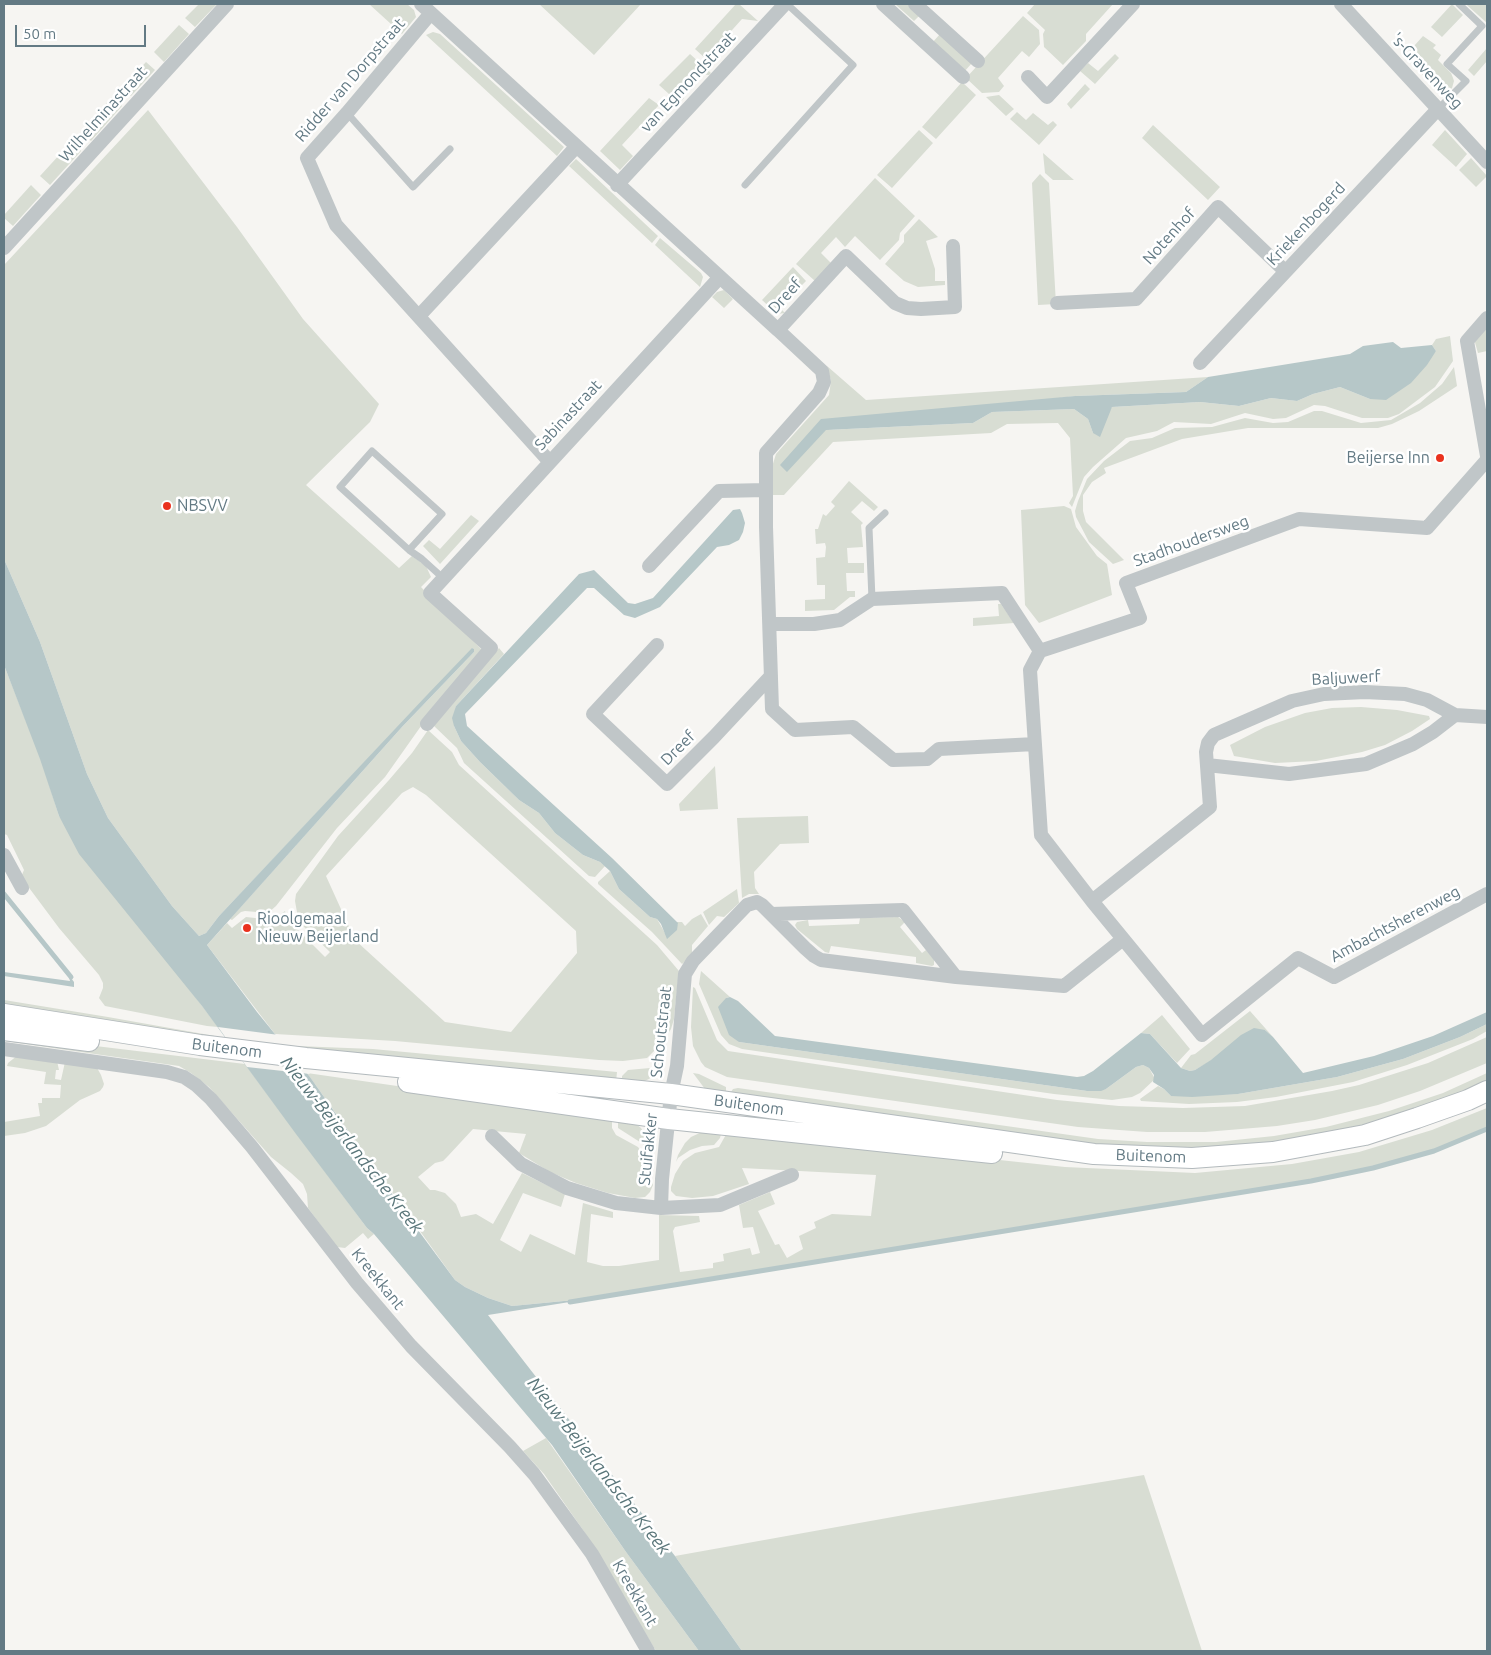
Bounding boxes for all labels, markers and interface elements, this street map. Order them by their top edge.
street label: Ridder van Dorpstraat [291,14,409,146]
scale bar [18,15,149,47]
text: 50 m [23,25,56,42]
street label: van Egmondstraat [636,28,740,136]
street label: 's-Gravenweg [1387,29,1467,113]
street label: Wilhelminastraat [55,62,151,166]
street label: Kriekenbogerd [1263,179,1349,269]
street label: Notenhof [1139,204,1199,268]
street label: Dreef [764,274,806,318]
street label: Sabinastraat [531,376,605,454]
place label: Beijerse Inn [1347,448,1430,468]
marker: Beijerse Inn [1434,452,1446,464]
place label: NBSVV [177,496,228,516]
marker: NBSVV [161,500,173,512]
street label: Stadhoudersweg [1131,511,1251,571]
street label: Baljuwerf [1311,667,1381,689]
street label: Dreef [657,727,699,769]
street label: Ambachtsherenweg [1327,882,1463,966]
place label: Rioolgemaal Nieuw Beijerland [257,909,379,947]
marker: Rioolgemaal Nieuw Beijerland [241,922,253,934]
street label: Schoutstraat [647,985,675,1079]
street label: Buitenom [191,1034,263,1062]
water label: Nieuw-Beijerlandsche Kreek [276,1052,428,1238]
street label: Buitenom [713,1091,785,1119]
street label: Stuifakker [635,1112,661,1186]
street label: Buitenom [1115,1145,1187,1167]
street label: Kreekkant [347,1244,409,1314]
water label: Nieuw-Beijerlandsche Kreek [523,1373,675,1559]
street label: Kreekkant [608,1556,662,1630]

